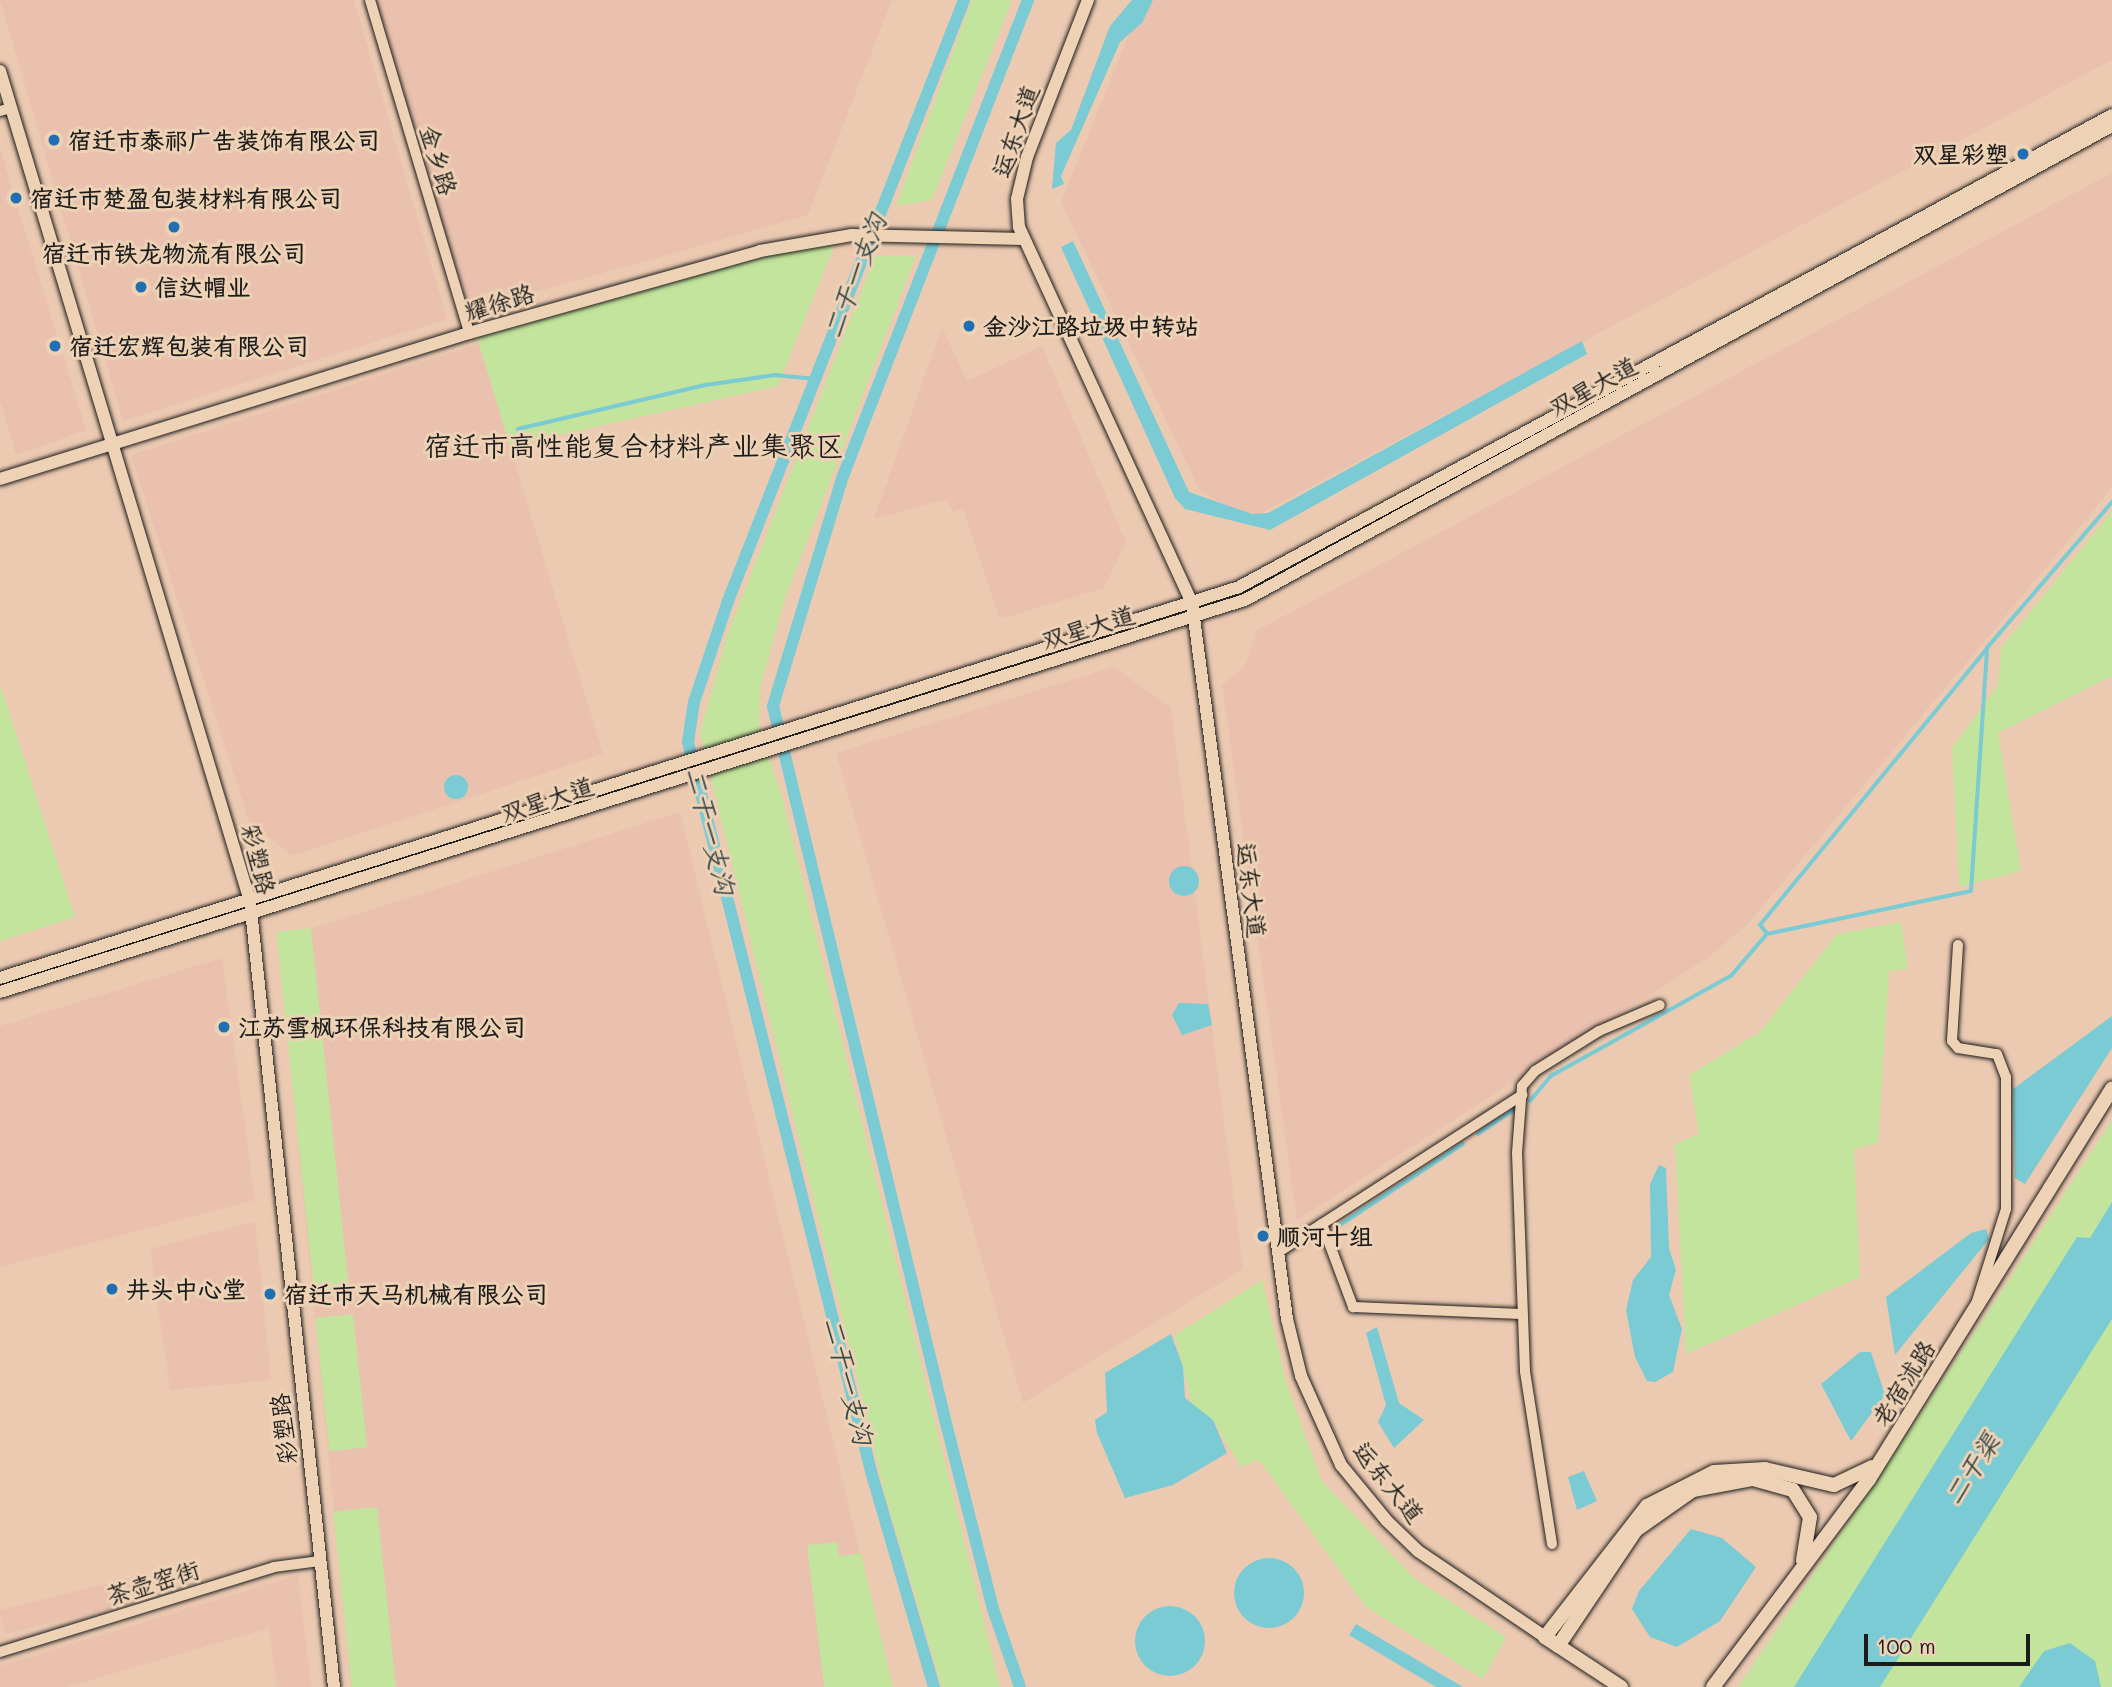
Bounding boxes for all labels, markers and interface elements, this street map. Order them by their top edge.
street label: 运东大道 [986,81,1044,181]
street label: 金乡路 [415,121,463,199]
place label: 宿迁市泰祁广告装饰有限公司 [68,126,380,154]
marker: 宿迁市泰祁广告装饰有限公司 [46,132,62,148]
place label: 双星彩塑 [1913,140,2009,168]
marker: 双星彩塑 [2015,146,2031,162]
place label: 宿迁市楚盈包装材料有限公司 [30,184,342,212]
marker: 宿迁市楚盈包装材料有限公司 [8,190,24,206]
water label: 二干一支沟 [817,210,893,342]
marker: 宿迁市铁龙物流有限公司 [166,219,182,235]
place label: 宿迁市铁龙物流有限公司 [42,239,306,267]
place label: 信达帽业 [155,273,251,301]
street label: 耀徐路 [460,278,538,326]
marker: 信达帽业 [133,279,149,295]
place label: 金沙江路垃圾中转站 [983,312,1199,340]
marker: 金沙江路垃圾中转站 [961,318,977,334]
place label: 宿迁宏辉包装有限公司 [69,332,309,360]
marker: 宿迁宏辉包装有限公司 [47,338,63,354]
street label: 双星大道 [1544,350,1642,422]
district label: 宿迁市高性能复合材料产业集聚区 [424,428,844,462]
street label: 双星大道 [1038,599,1138,655]
water label: 二干一支沟 [679,764,741,898]
street label: 双星大道 [497,770,597,828]
street label: 彩塑路 [236,821,282,897]
street label: 运东大道 [1232,841,1272,939]
place label: 江苏雪枫环保科技有限公司 [238,1013,526,1041]
marker: 江苏雪枫环保科技有限公司 [216,1019,232,1035]
place label: 顺河十组 [1277,1222,1373,1250]
marker: 顺河十组 [1255,1228,1271,1244]
place label: 井头中心堂 [126,1275,246,1303]
place label: 宿迁市天马机械有限公司 [284,1280,548,1308]
marker: 井头中心堂 [104,1281,120,1297]
marker: 宿迁市天马机械有限公司 [262,1286,278,1302]
water label: 二干一支沟 [817,1314,879,1448]
street label: 老宿沭路 [1865,1335,1941,1431]
street label: 彩塑路 [264,1392,302,1466]
water label: 二干渠 [1938,1428,2006,1510]
street label: 运东大道 [1348,1436,1430,1528]
street label: 茶壶窑街 [103,1554,203,1610]
scale bar [1867,1620,2033,1664]
text: 100 m [1877,1632,1936,1659]

